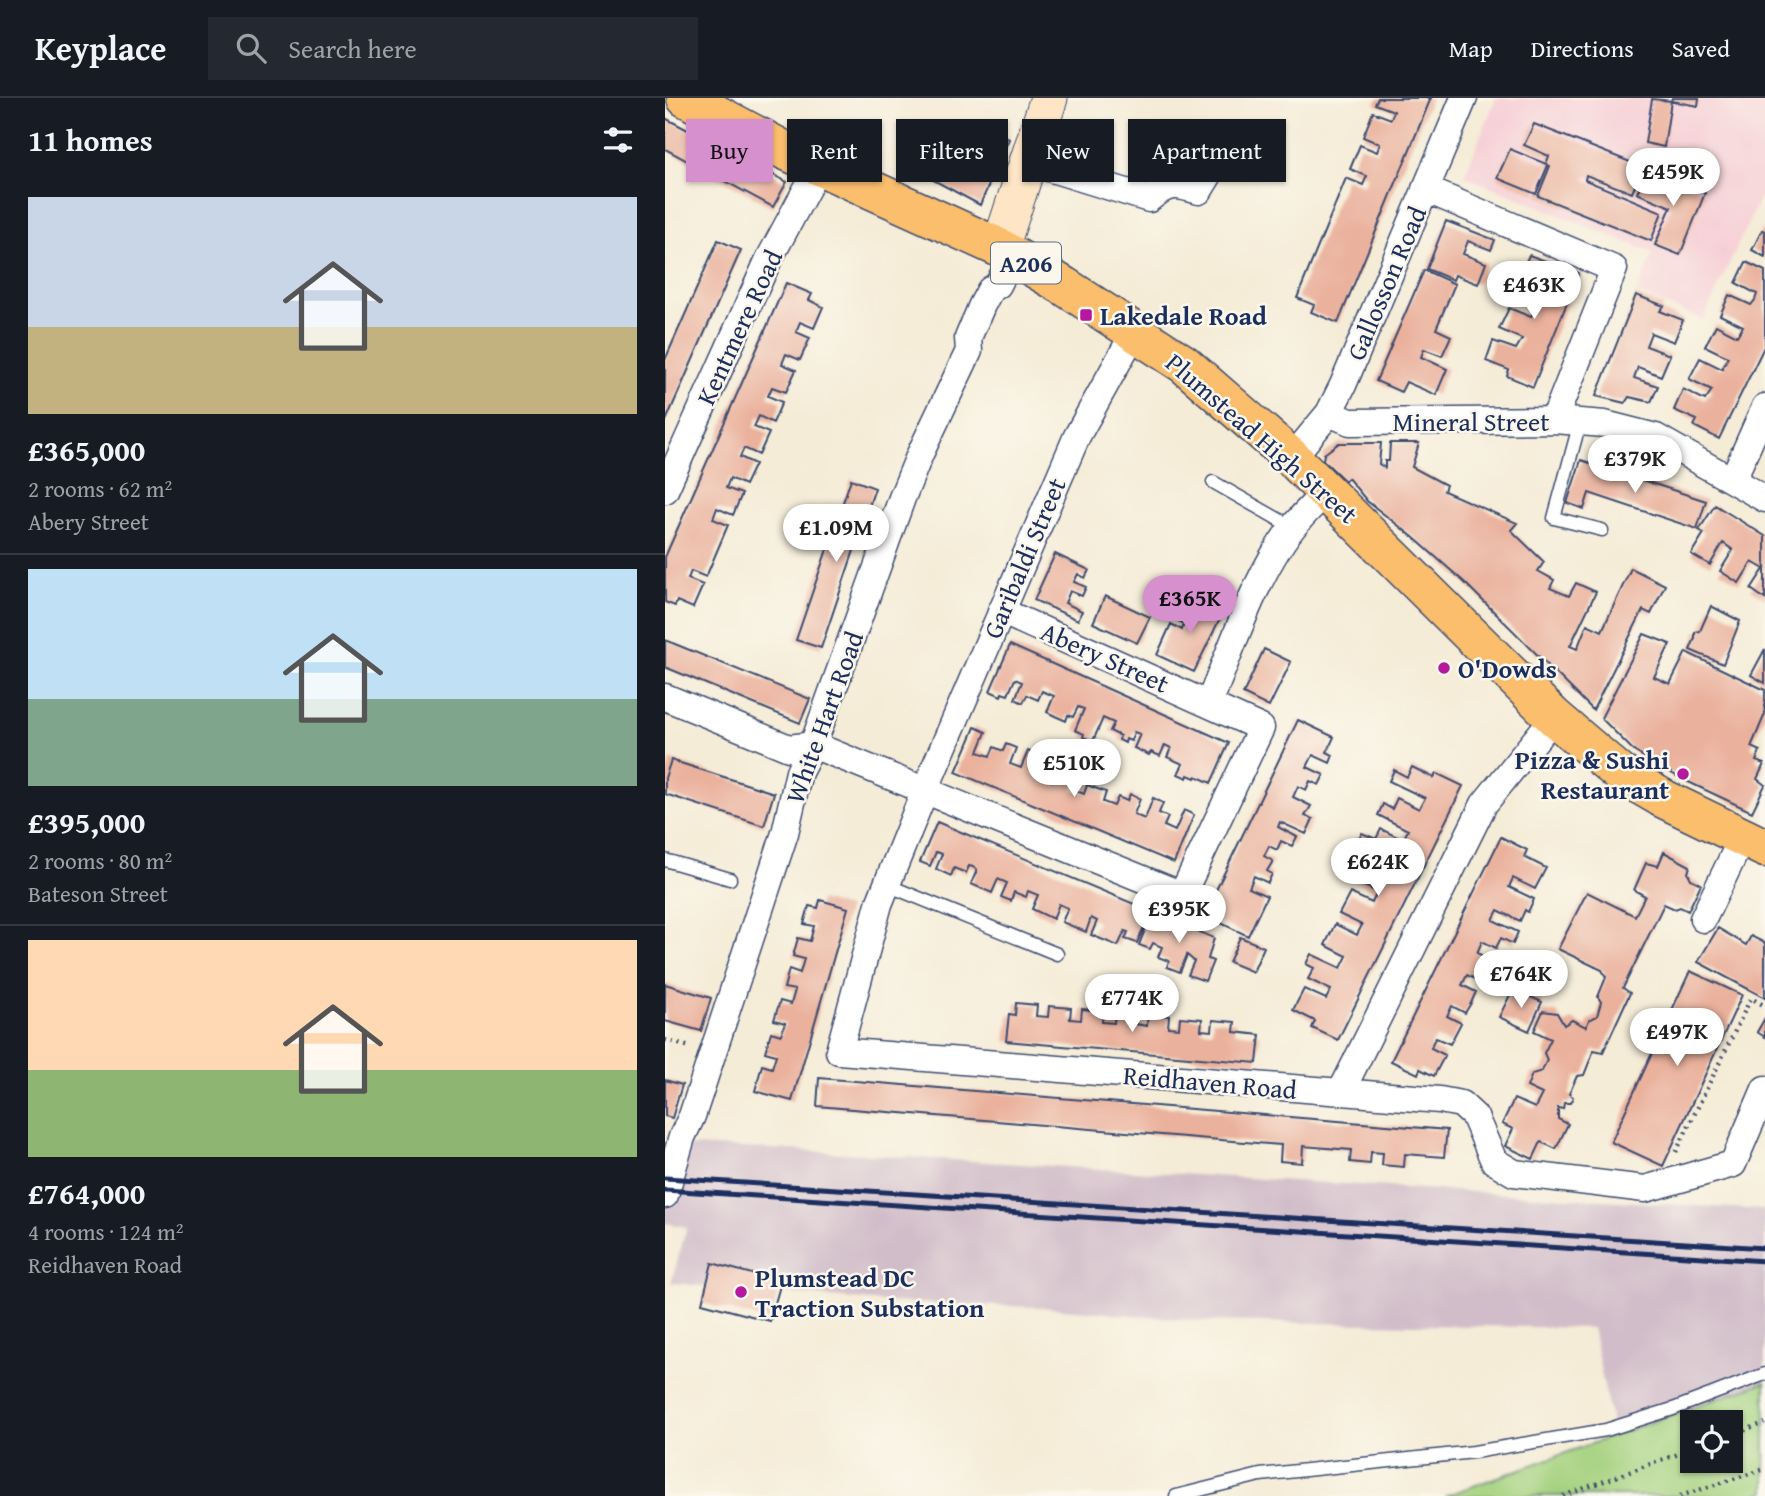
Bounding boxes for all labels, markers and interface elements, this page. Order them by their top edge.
search box [208,17,698,80]
text: Keyplace [35,24,166,72]
icon: search [232,29,270,67]
text: Search here [288,29,417,68]
text: Map [1449,31,1493,66]
text: Directions [1531,31,1634,66]
text: Saved [1672,31,1730,66]
text: 11 homes [28,118,153,162]
chip: Buy [686,119,773,182]
chip: Rent [787,119,882,182]
chip: Filters [896,119,1008,182]
chip: New [1022,119,1114,182]
chip: Apartment [1128,119,1286,182]
icon: filters [599,121,637,159]
pin: £459K [1624,148,1722,208]
text: £459K [1642,154,1704,187]
street label: Gallosson Road [1336,200,1436,366]
icon: home [270,243,396,369]
street label: Kentmere Road [686,243,792,411]
road number: A206 [991,243,1061,284]
pin: £463K [1485,262,1583,321]
text: £463K [1503,267,1565,300]
place label: Lakedale Road [1100,296,1267,335]
marker: Lakedale Road [1078,307,1094,323]
street label: Plumstead High Street [1157,343,1367,533]
street label: Mineral Street [1393,402,1549,441]
text: £365,000 [28,428,145,472]
pin: £379K [1586,436,1684,495]
text: £379K [1604,441,1666,474]
text: 2 rooms · 62 m² [28,472,172,505]
street label: Garibaldi Street [973,472,1075,644]
pin: £1.09M [779,504,893,564]
text: Abery Street [28,505,149,538]
text: £1.09M [799,510,873,543]
pin: £365K [1141,575,1239,635]
text: £365K [1159,581,1221,614]
street label: Abery Street [1035,611,1175,703]
icon: home [270,615,396,741]
street label: White Hart Road [775,625,873,809]
place label: O'Dowds [1458,649,1557,688]
marker: O'Dowds [1436,660,1452,676]
pin: £510K [1025,740,1123,799]
place label: Pizza & Sushi Restaurant [1515,740,1669,809]
text: £510K [1043,745,1105,778]
marker: Pizza & Sushi Restaurant [1675,766,1691,782]
text: £395,000 [28,800,145,844]
pin: £624K [1329,838,1427,898]
text: 2 rooms · 80 m² [28,844,172,877]
text: £624K [1347,844,1409,877]
text: Bateson Street [28,877,168,910]
pin: £395K [1130,886,1228,945]
text: £395K [1148,891,1210,924]
pin: £764K [1472,950,1570,1010]
text: £764K [1490,956,1552,989]
pin: £774K [1083,974,1181,1034]
text: £774K [1101,980,1163,1013]
icon: home [270,986,396,1112]
pin: £497K [1628,1009,1726,1068]
text: £497K [1646,1014,1708,1047]
street label: Reidhaven Road [1122,1055,1299,1109]
text: £764,000 [28,1171,145,1215]
text: 4 rooms · 124 m² [28,1215,183,1248]
text: Reidhaven Road [28,1248,182,1281]
place label: Plumstead DC Traction Substation [755,1258,985,1327]
marker: Plumstead DC Traction Substation [733,1284,749,1300]
map controls [1680,1410,1743,1473]
button: locate [1680,1410,1743,1473]

